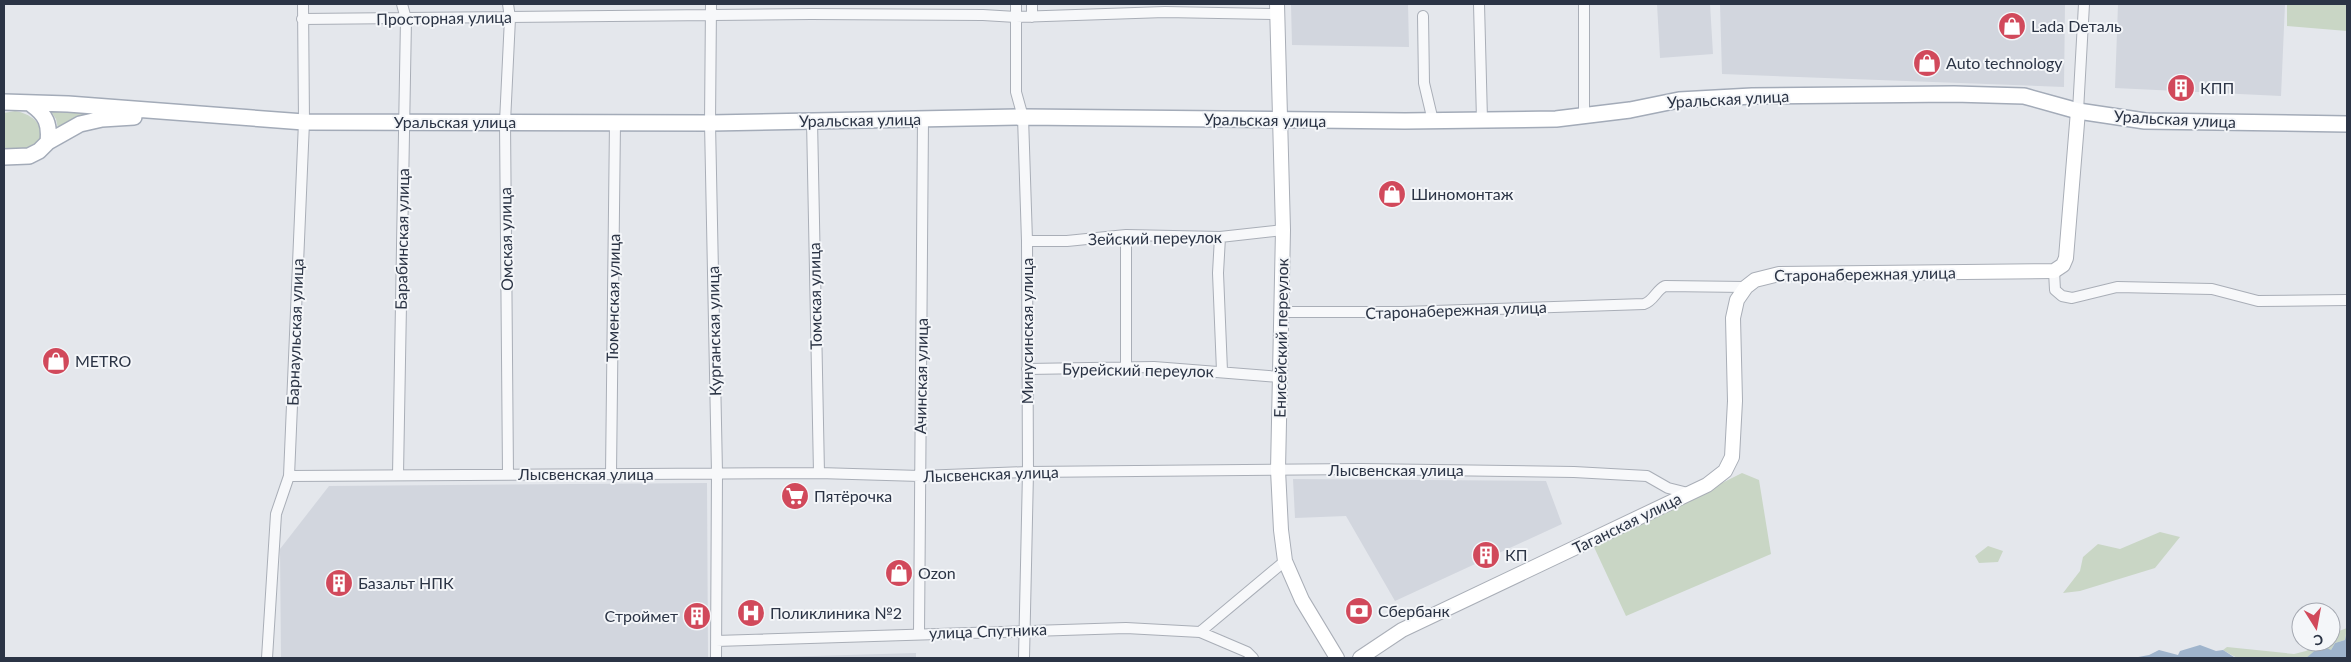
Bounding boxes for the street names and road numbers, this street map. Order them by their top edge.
street label: Просторная улица [376,7,512,28]
street label: Уральская улица [1666,86,1790,111]
street label: Уральская улица [2113,106,2237,131]
street label: Уральская улица [799,109,921,130]
street label: Уральская улица [1204,109,1326,130]
street label: Уральская улица [394,112,516,131]
street label: Барабинская улица [391,168,412,310]
street label: Омская улица [495,187,516,291]
street label: Зейский переулок [1088,227,1223,248]
street label: Тюменская улица [602,234,623,362]
street label: Томская улица [804,242,825,350]
street label: Енисейский переулок [1270,257,1291,418]
street label: Барнаульская улица [282,258,307,406]
street label: Минусинская улица [1017,258,1036,404]
street label: Старонабережная улица [1774,262,1956,285]
street label: Курганская улица [703,266,724,396]
street label: Старонабережная улица [1365,297,1547,322]
street label: Ачинская улица [910,318,931,434]
street label: Бурейский переулок [1062,359,1215,380]
street label: Лысвенская улица [1327,460,1464,479]
street label: Лысвенская улица [922,462,1059,485]
street label: Лысвенская улица [517,464,654,483]
street label: Таганская улица [1569,488,1684,557]
street label: улица Спутника [929,619,1047,642]

